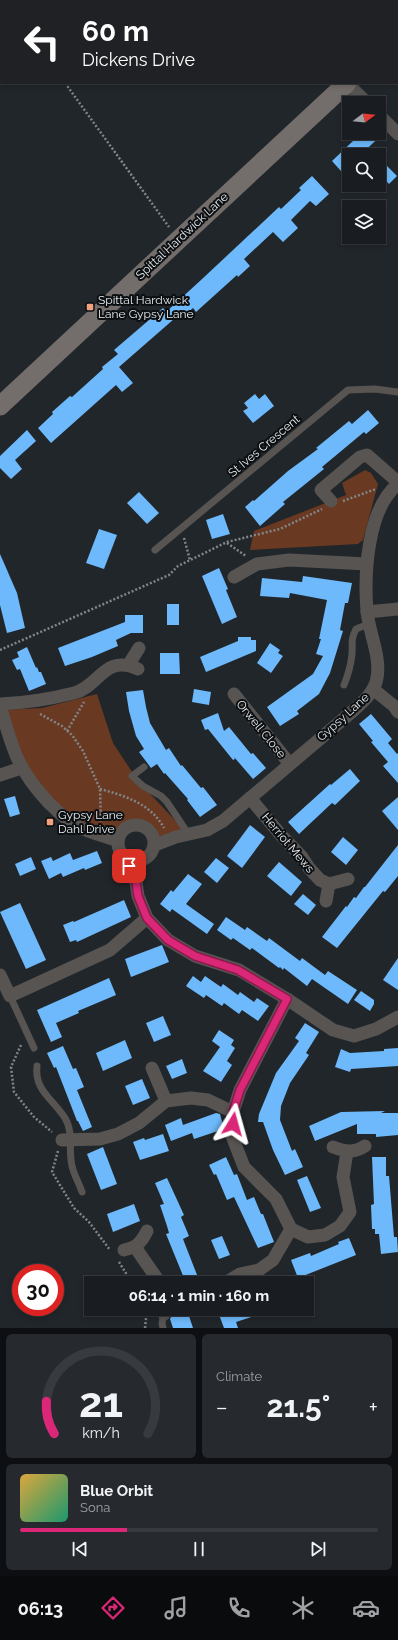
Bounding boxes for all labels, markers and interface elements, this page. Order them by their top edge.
text: 60 m [82,15,149,48]
icon: left [16,16,68,68]
text: Dickens Drive [82,49,195,70]
north arrow [342,96,386,140]
map controls [342,96,386,244]
button: search [342,148,386,192]
street label: Spittal Hardwick Lane [133,190,231,282]
button: layers [342,200,386,244]
place label: Spittal Hardwick Lane Gypsy Lane [98,293,194,321]
marker: Spittal Hardwick Lane Gypsy Lane [85,302,95,312]
street label: St Ives Crescent [225,412,303,480]
street label: Gypsy Lane [314,690,372,744]
street label: Orwell Close [233,697,289,761]
place label: Gypsy Lane Dahl Drive [58,808,123,836]
street label: Herriot Mews [259,810,317,876]
marker: Gypsy Lane Dahl Drive [45,817,55,827]
pin [112,849,146,883]
icon: arrive [118,855,140,877]
position arrow [212,1103,254,1145]
speed limit sign: 30 [12,1264,64,1316]
text: 06:14 · 1 min · 160 m [129,1287,269,1305]
text: Climate [216,1369,262,1384]
text: 21 [79,1378,123,1427]
text: 21.5° [267,1389,330,1424]
text: − [216,1394,228,1420]
text: + [369,1394,378,1420]
text: km/h [82,1425,120,1441]
text: Blue Orbit [80,1482,153,1500]
text: Sona [80,1500,110,1515]
icon: previous [69,1538,91,1560]
icon: pause [188,1538,210,1560]
icon: next [307,1538,329,1560]
icon: directions [99,1594,127,1622]
icon: music [162,1594,190,1622]
icon: phone [225,1594,253,1622]
icon: climate [289,1594,317,1622]
icon: car [352,1594,380,1622]
text: 06:13 [18,1598,63,1619]

